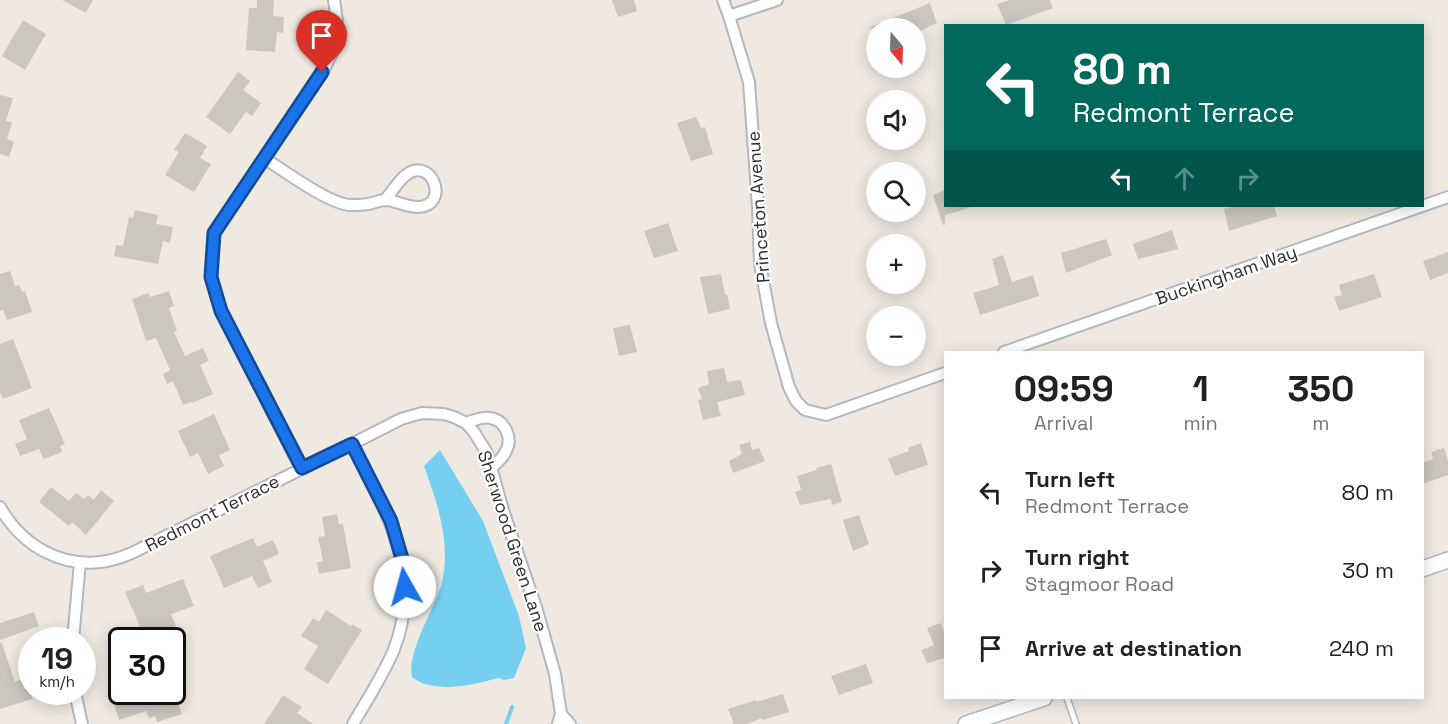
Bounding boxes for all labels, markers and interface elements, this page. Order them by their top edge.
pin [296,10,347,72]
north arrow [866,18,926,78]
map controls [866,18,926,366]
icon: arrive [305,19,338,52]
text: 80 m [1073,43,1172,96]
icon: left [974,48,1052,126]
button: sound [866,90,926,150]
text: Redmont Terrace [1073,95,1295,130]
street label: Princeton Avenue [741,130,775,284]
button: search [866,162,926,222]
icon: left [1105,162,1138,195]
icon: ahead [1168,162,1201,195]
icon: right [1231,162,1264,195]
button: + [866,234,926,294]
street label: Buckingham Way [1152,240,1300,310]
button: − [866,306,926,366]
text: 09:59 [1014,366,1114,412]
text: 1 [1193,366,1209,412]
text: 350 [1288,366,1354,412]
text: Arrival [1034,410,1093,436]
text: min [1183,410,1218,436]
text: m [1312,410,1330,436]
street label: Sherwood Green Lane [473,447,553,635]
text: Turn left [1025,465,1115,493]
street label: Redmont Terrace [141,469,283,557]
icon: left [974,476,1007,509]
text: 80 m [1342,478,1394,506]
text: Redmont Terrace [1025,493,1189,519]
text: Turn right [1025,543,1130,571]
icon: right [974,554,1007,587]
position arrow [373,555,437,619]
text: 30 m [1342,556,1394,584]
text: Stagmoor Road [1025,571,1174,597]
speed limit sign: 30 [108,627,186,705]
icon: arrive [974,632,1007,665]
text: Arrive at destination [1025,634,1242,662]
text: 240 m [1329,634,1394,662]
text: 19 [41,639,73,678]
text: km/h [39,672,75,691]

